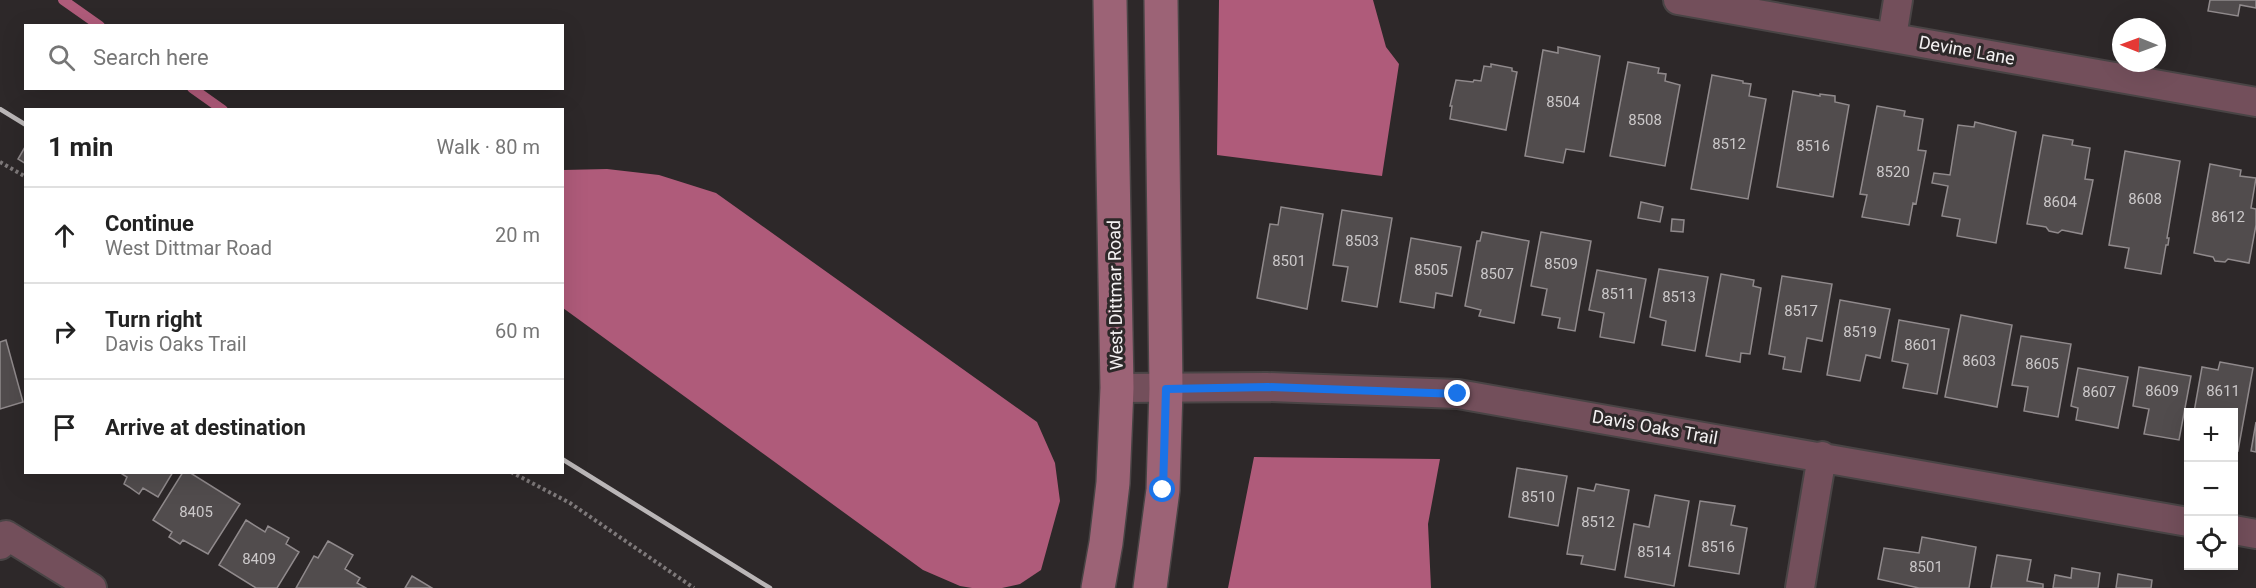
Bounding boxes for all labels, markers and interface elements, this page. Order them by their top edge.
north arrow [2112,18,2166,72]
search box [24,24,564,90]
street label: Devine Lane [1917,31,2017,69]
icon: search [45,41,78,74]
text: Search here [93,45,209,70]
house number: 8504 [1546,93,1580,111]
house number: 8508 [1628,111,1662,129]
text: 1 min [48,132,113,162]
text: Walk · 80 m [437,135,540,159]
house number: 8512 [1712,135,1746,153]
house number: 8516 [1796,137,1830,155]
house number: 8520 [1876,163,1910,181]
house number: 8608 [2128,190,2162,208]
house number: 8604 [2043,193,2077,211]
house number: 8612 [2211,208,2245,226]
text: Continue [105,211,194,236]
icon: ahead [48,219,81,252]
street label: West Dittmar Road [1103,220,1127,370]
text: 20 m [495,223,540,247]
house number: 8503 [1345,232,1379,250]
text: West Dittmar Road [105,236,272,260]
house number: 8501 [1272,252,1306,270]
house number: 8509 [1544,255,1578,273]
house number: 8505 [1414,261,1448,279]
house number: 8507 [1480,265,1514,283]
house number: 8511 [1601,285,1635,303]
house number: 8513 [1662,288,1696,306]
house number: 8517 [1784,302,1818,320]
text: Turn right [105,307,202,332]
icon: right [48,315,81,348]
text: 60 m [495,319,540,343]
house number: 8519 [1843,323,1877,341]
text: Davis Oaks Trail [105,332,247,356]
house number: 8601 [1904,336,1938,354]
house number: 8603 [1962,352,1996,370]
house number: 8605 [2025,355,2059,373]
route end [1444,380,1470,406]
house number: 8609 [2145,382,2179,400]
house number: 8611 [2206,382,2240,400]
house number: 8607 [2082,383,2116,401]
street label: Davis Oaks Trail [1590,406,1720,448]
map controls [2184,408,2238,570]
button: + [2184,408,2238,462]
icon: arrive [48,411,81,444]
text: Arrive at destination [105,415,306,440]
button: − [2184,462,2238,516]
route start [1149,476,1175,502]
house number: 8510 [1521,488,1555,506]
house number: 8405 [179,503,213,521]
house number: 8512 [1581,513,1615,531]
button: locate [2184,516,2238,570]
house number: 8516 [1701,538,1735,556]
house number: 8514 [1637,543,1671,561]
house number: 8409 [242,550,276,568]
house number: 8501 [1909,558,1943,576]

